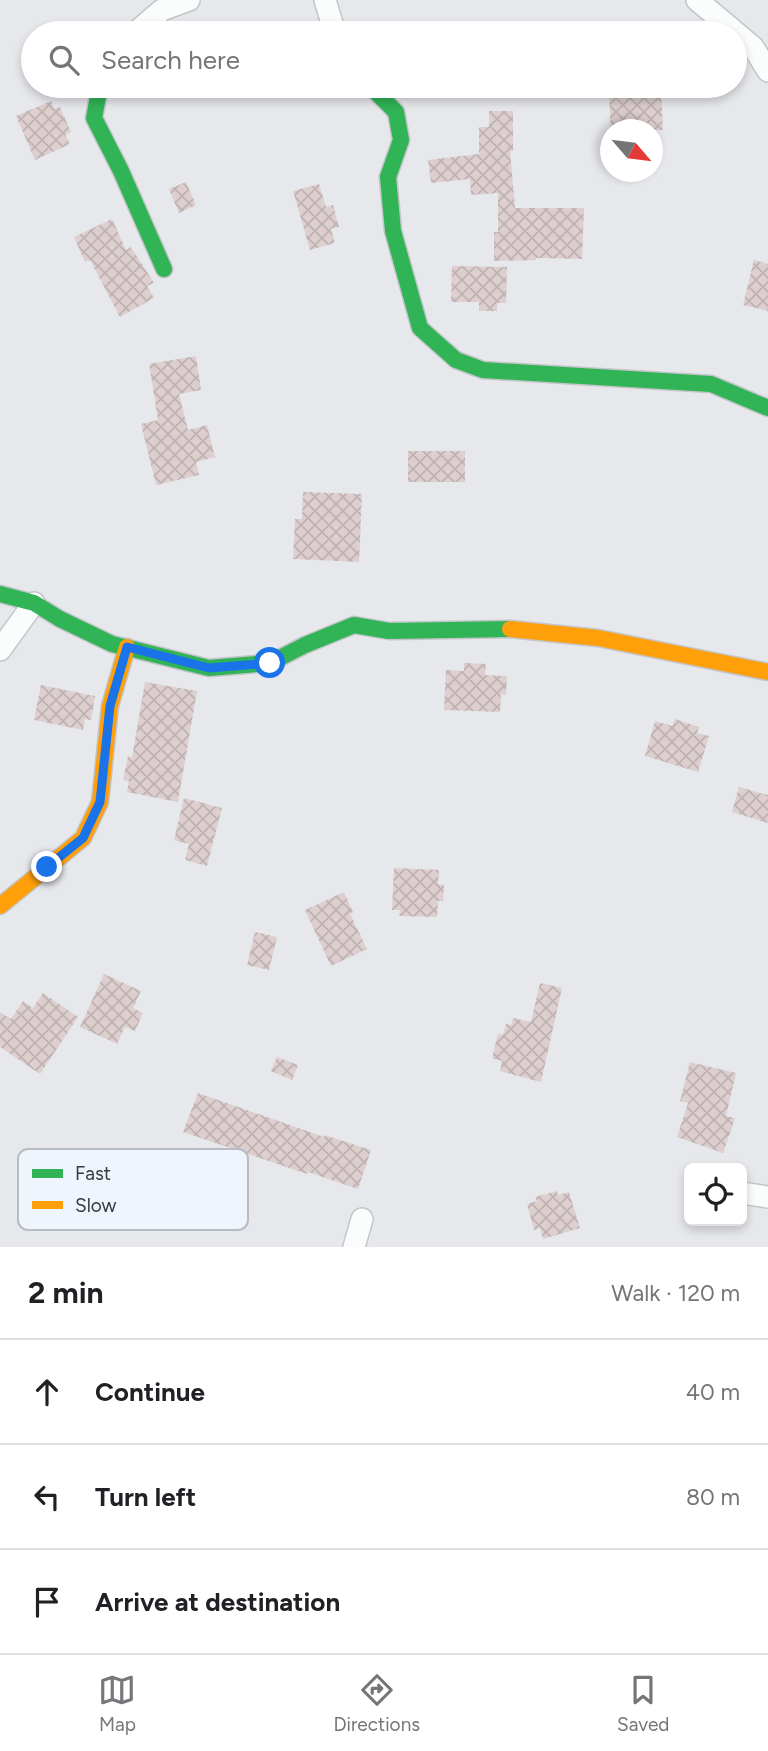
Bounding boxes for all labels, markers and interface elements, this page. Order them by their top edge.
search box [21,21,747,98]
icon: search [45,41,83,79]
text: Search here [101,44,240,76]
north arrow [600,119,663,182]
route start [254,647,285,678]
route end [31,851,62,882]
legend [18,1149,248,1230]
text: Fast [75,1162,111,1185]
map controls [684,1163,747,1226]
button: locate [684,1163,747,1226]
text: Slow [75,1194,117,1217]
text: 2 min [28,1274,104,1311]
text: Walk · 120 m [611,1279,740,1307]
icon: ahead [28,1373,66,1411]
text: Continue [95,1376,205,1408]
text: 40 m [686,1378,740,1406]
icon: left [28,1478,66,1516]
text: Turn left [95,1481,196,1513]
text: 80 m [686,1483,740,1511]
icon: arrive [28,1583,66,1621]
text: Arrive at destination [95,1586,340,1618]
tab: Map [98,1671,136,1736]
tab: Directions [333,1671,420,1736]
tab: Saved [617,1671,669,1736]

